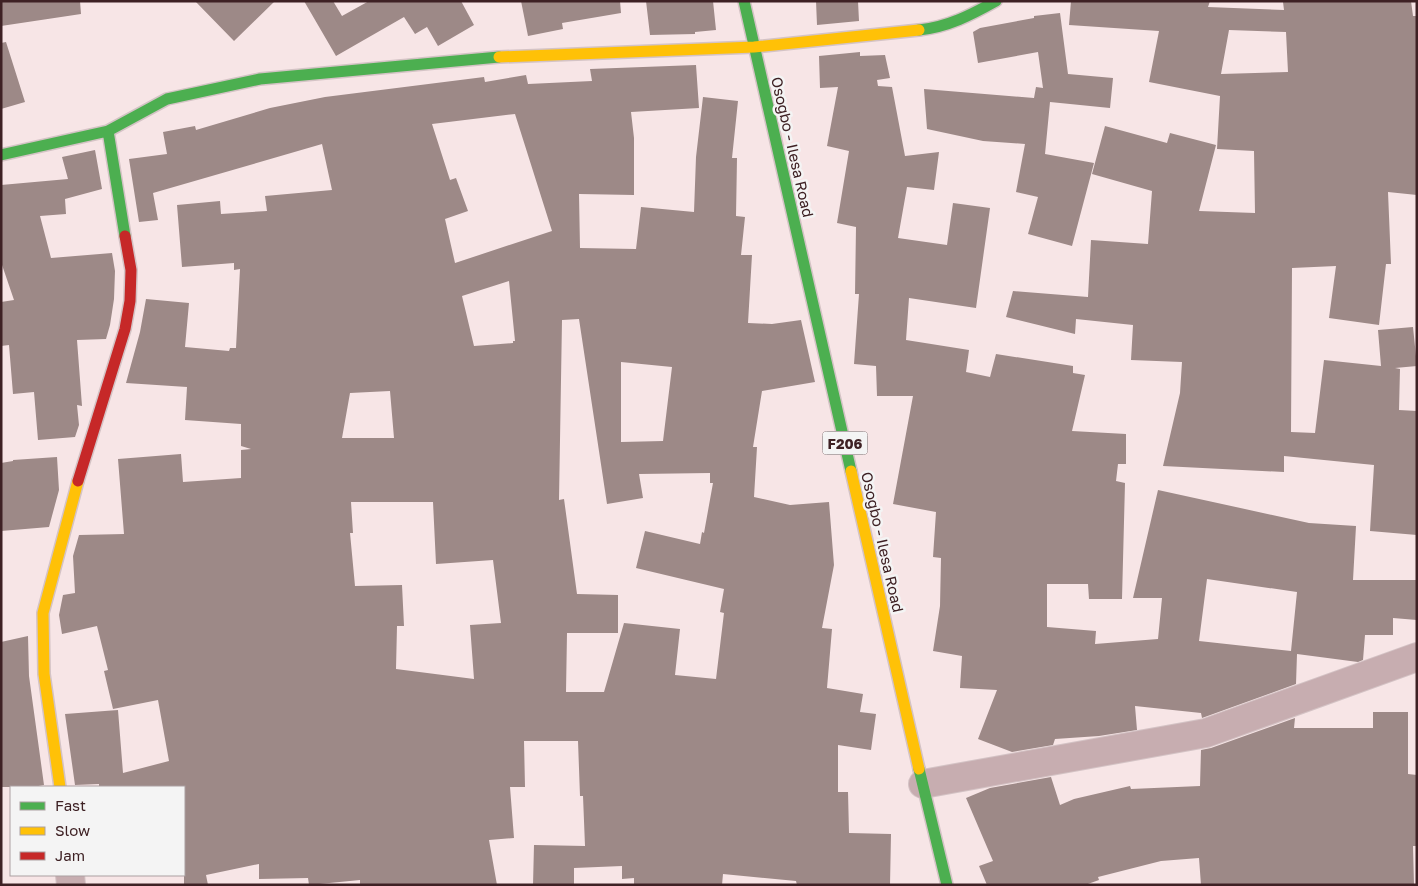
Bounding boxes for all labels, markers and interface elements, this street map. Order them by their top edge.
street label: Osogbo - Ilesa Road [768,75,818,219]
road number: F206 [822,432,868,454]
street label: Osogbo - Ilesa Road [858,470,908,614]
legend [10,786,185,876]
text: Fast [55,796,86,814]
text: Slow [55,821,90,839]
text: Jam [55,846,85,864]

